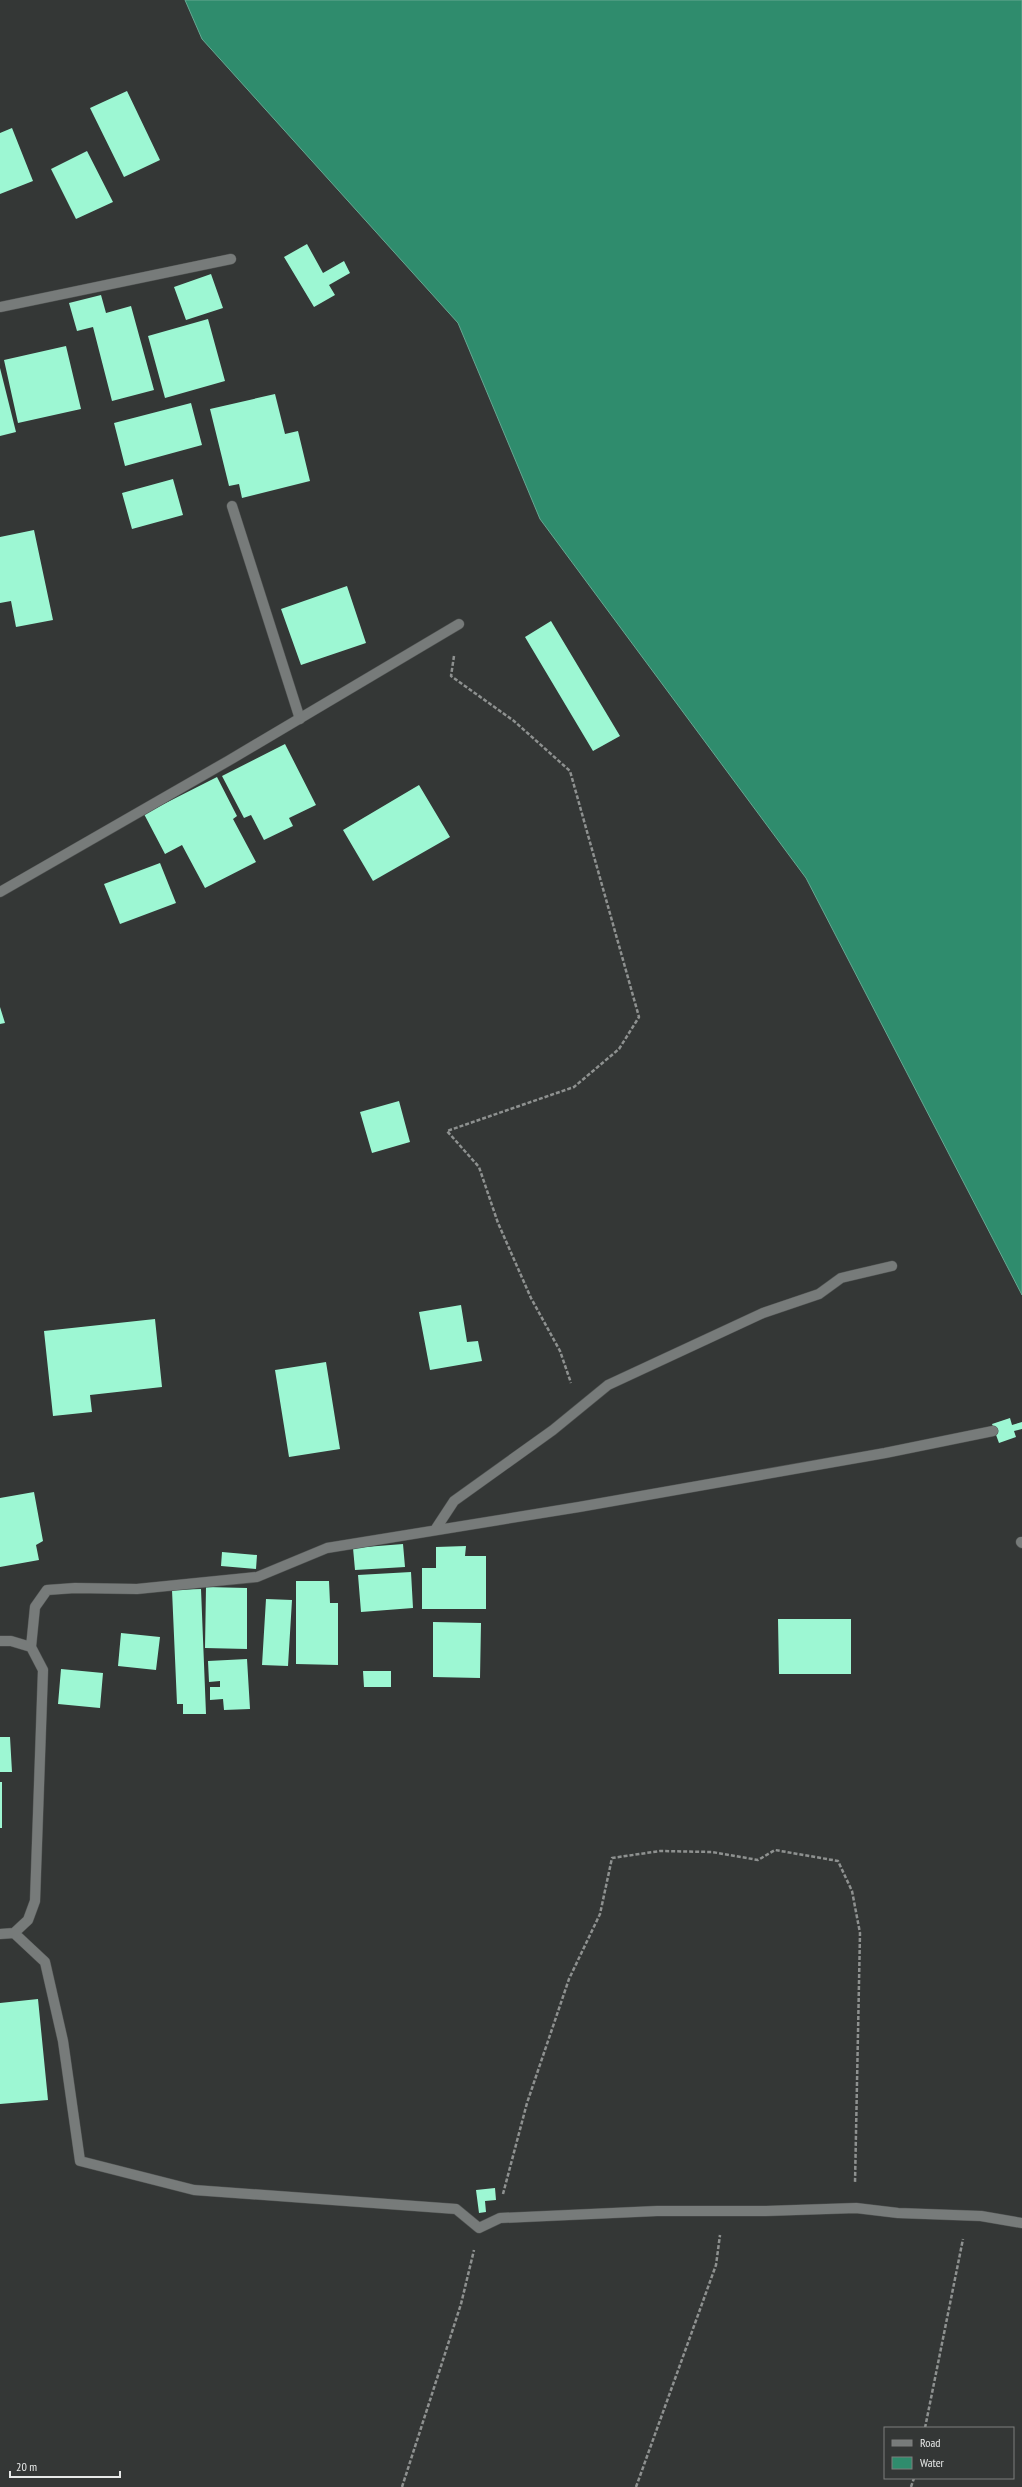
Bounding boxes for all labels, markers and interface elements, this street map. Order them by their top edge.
legend [884,2427,1014,2479]
text: Road [920,2435,940,2450]
scale bar [10,2453,120,2479]
text: Water [920,2455,945,2470]
text: 20 m [16,2459,37,2474]

